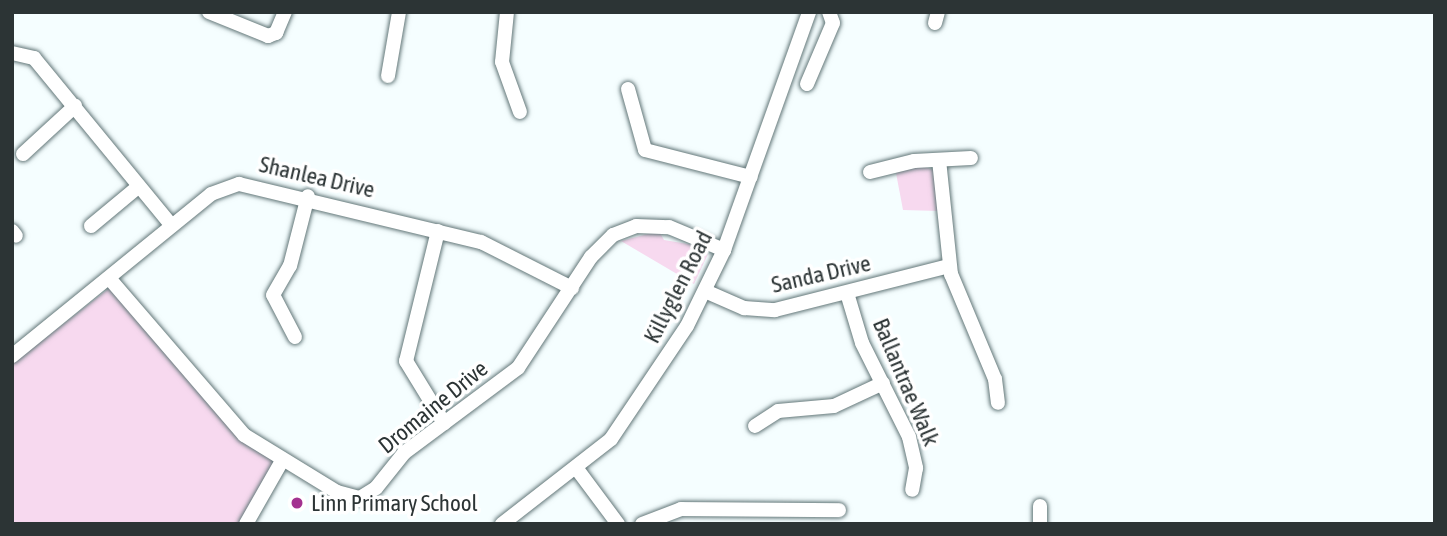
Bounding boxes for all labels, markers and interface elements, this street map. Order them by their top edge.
street label: Shanlea Drive [257,150,377,204]
street label: Killyglen Road [638,226,718,348]
street label: Sanda Drive [769,249,873,299]
street label: Ballantrae Walk [867,314,945,450]
street label: Dromaine Drive [373,355,493,459]
place label: Linn Primary School [311,489,478,517]
marker: Linn Primary School [289,495,305,511]

